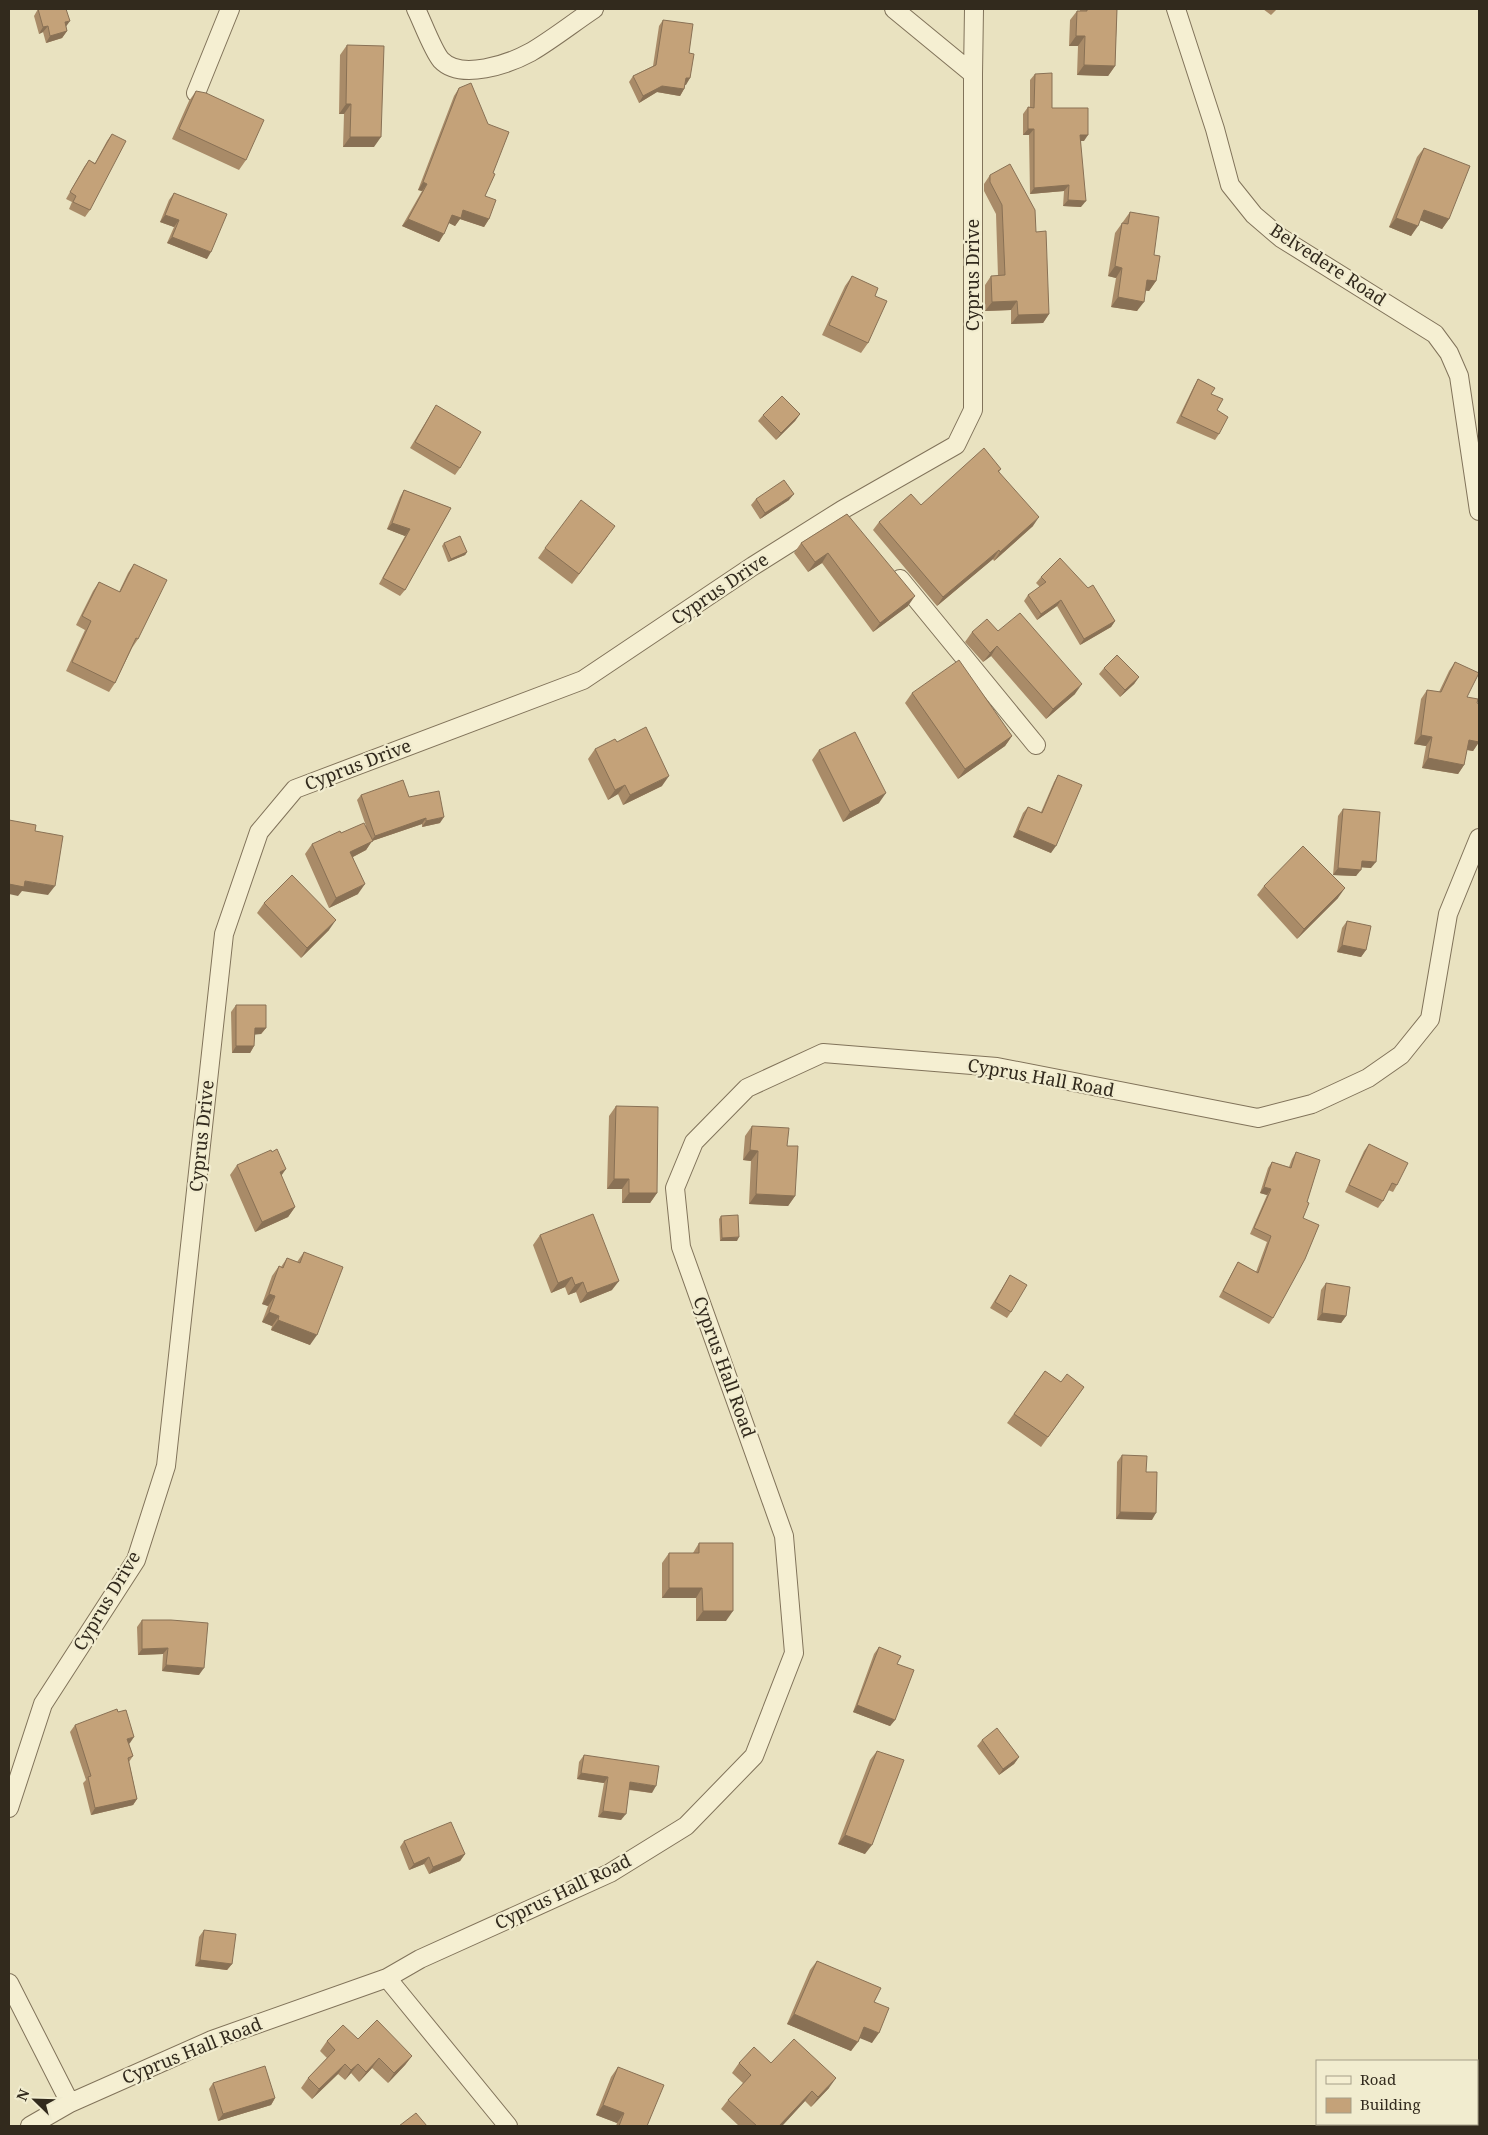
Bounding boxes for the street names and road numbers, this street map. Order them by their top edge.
street label: Belvedere Road [1266,218,1391,311]
street label: Cyprus Drive [960,219,984,331]
street label: Cyprus Drive [666,547,773,630]
street label: Cyprus Drive [301,733,414,795]
street label: Cyprus Hall Road [966,1052,1116,1102]
street label: Cyprus Drive [183,1079,219,1193]
street label: Cyprus Hall Road [688,1293,762,1441]
street label: Cyprus Drive [67,1546,145,1655]
street label: Cyprus Hall Road [491,1848,635,1934]
street label: Cyprus Hall Road [118,2011,265,2089]

